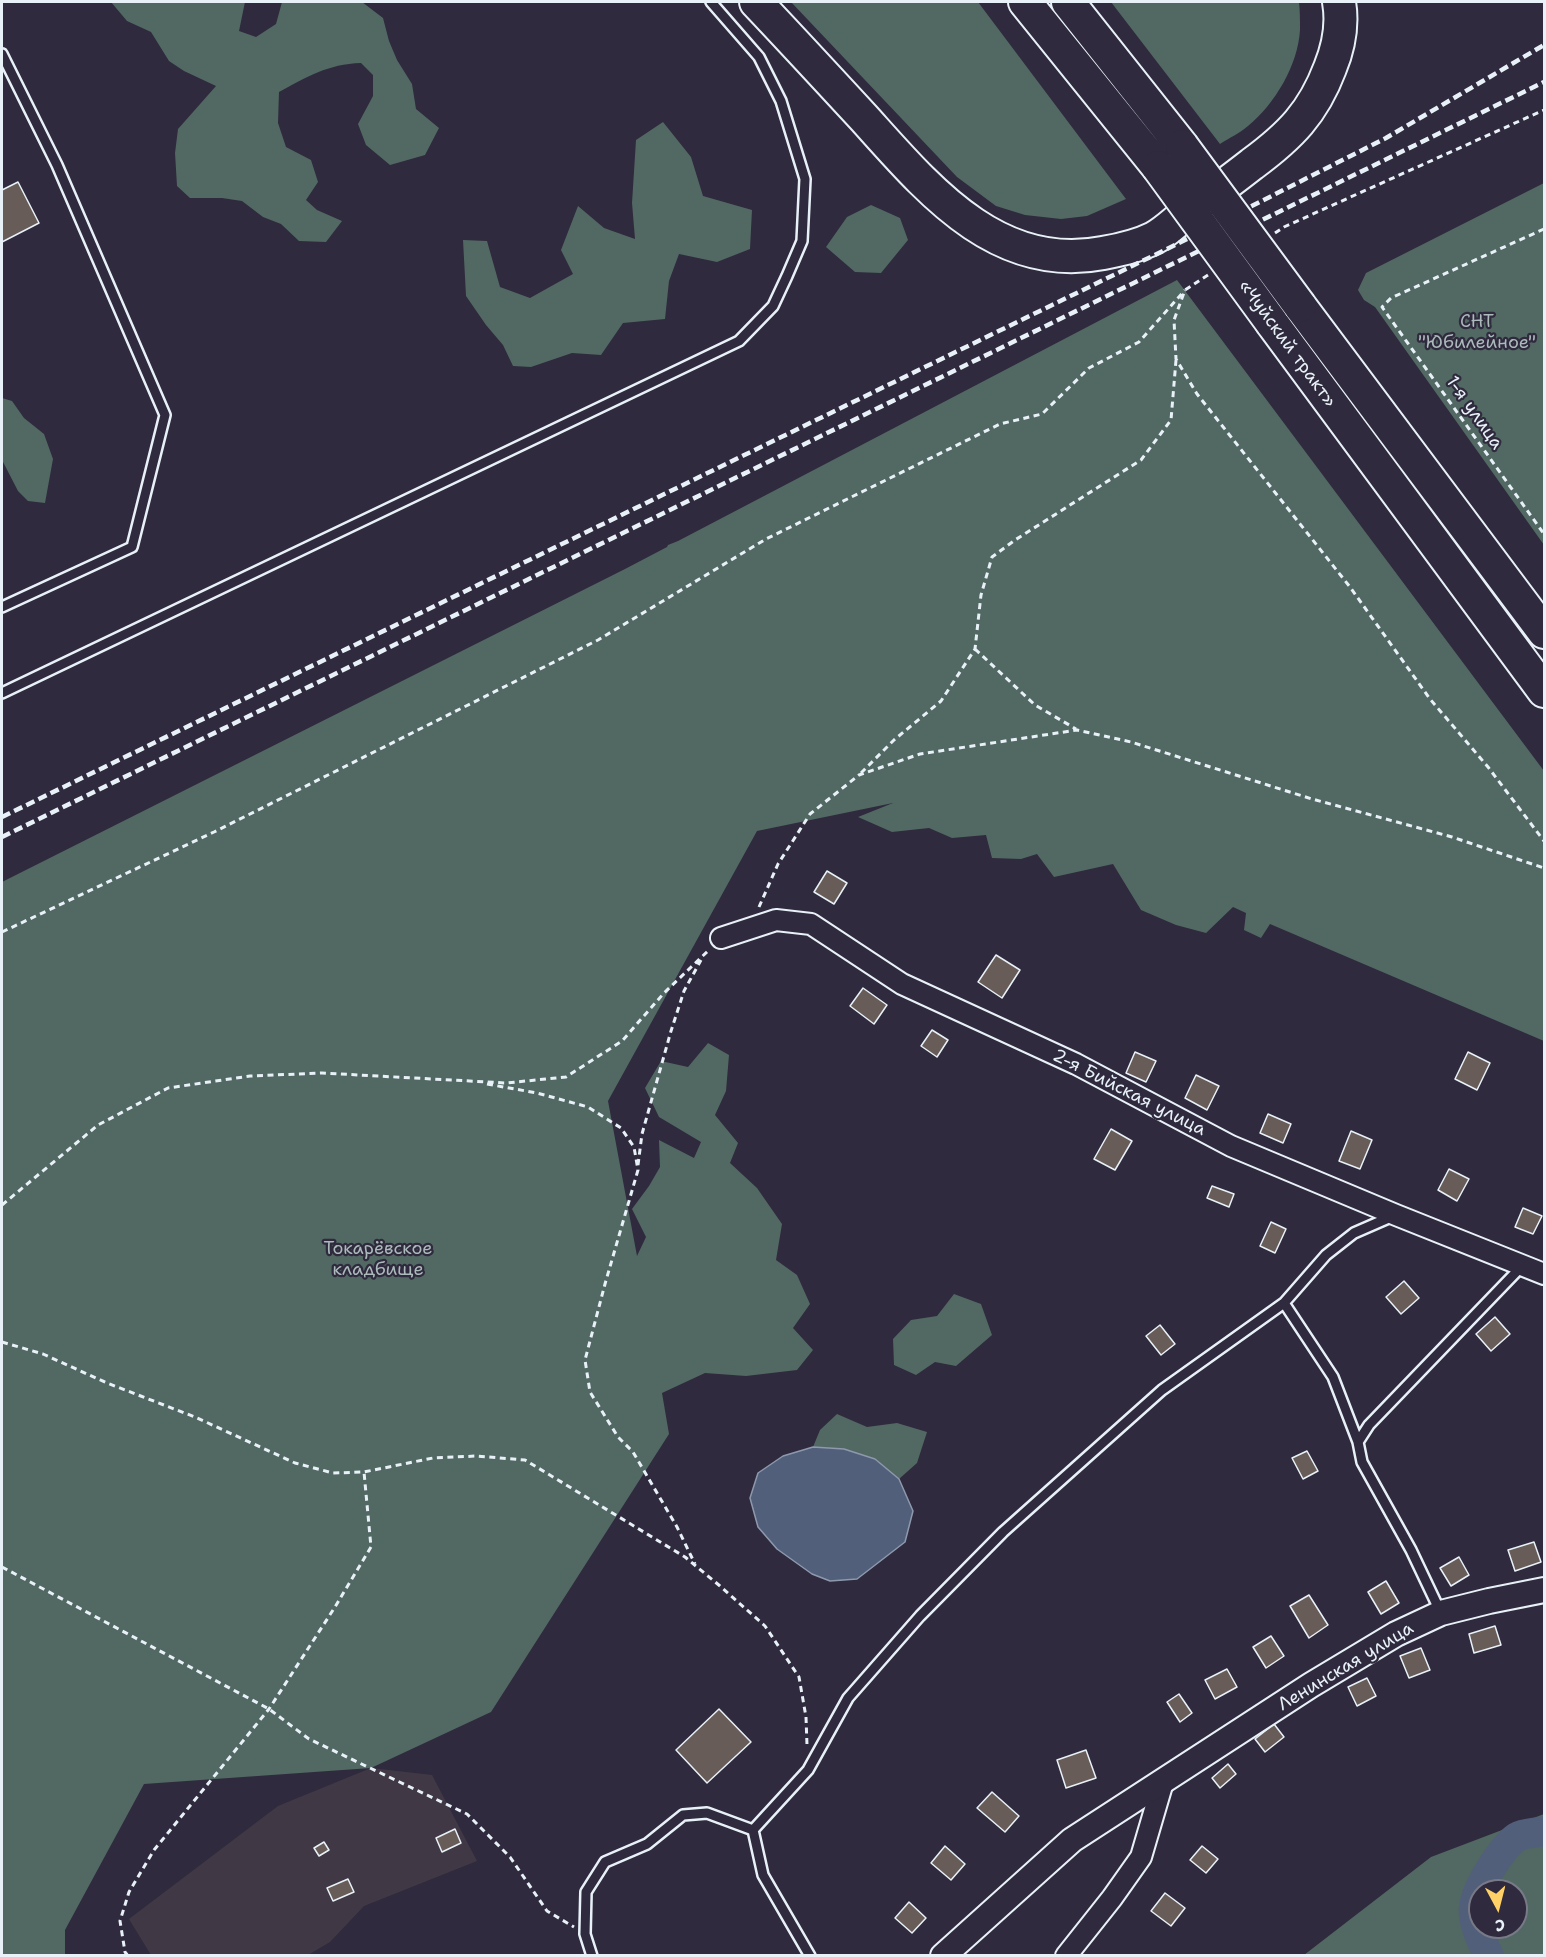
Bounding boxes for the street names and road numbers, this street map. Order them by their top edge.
street label: «Чуйский тракт» [1234,276,1340,412]
street label: 1-я улица [1441,372,1507,454]
street label: 2-я Бийская улица [1049,1045,1209,1141]
street label: Ленинская улица [1274,1618,1418,1716]

